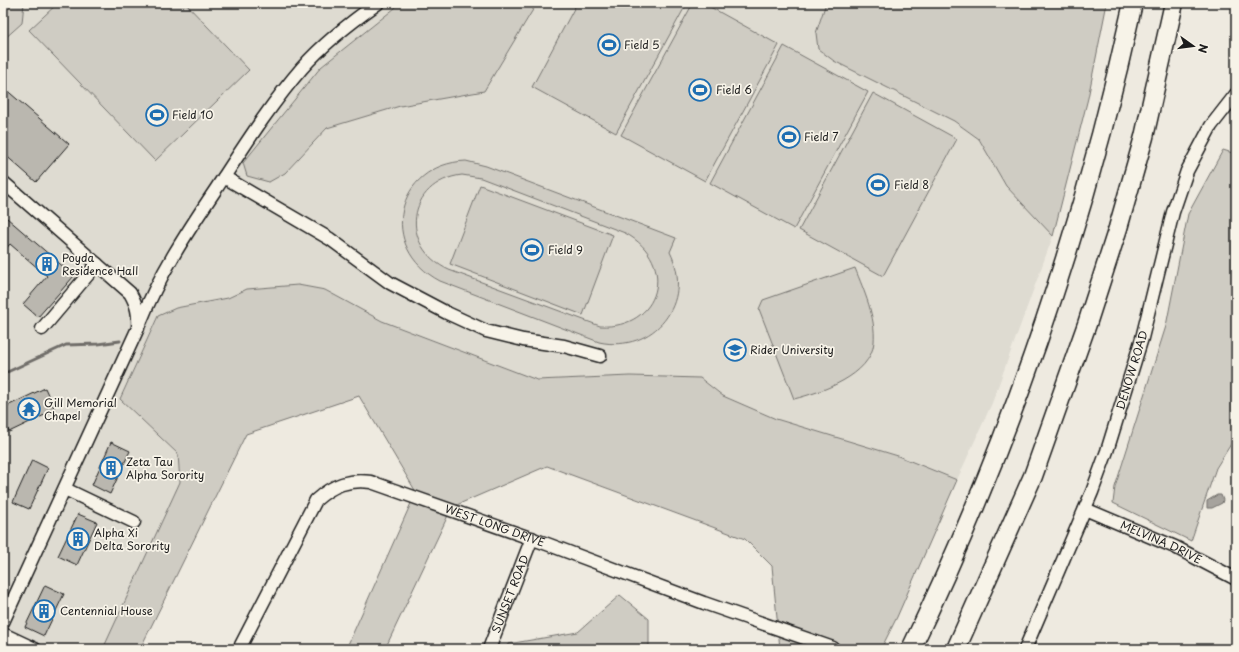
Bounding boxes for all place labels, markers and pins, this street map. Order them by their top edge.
sports icon: Field 5 [596,32,622,58]
place label: Field 5 [624,36,660,53]
sports icon: Field 6 [687,77,713,103]
place label: Field 6 [716,81,752,98]
sports icon: Field 10 [144,102,170,128]
place label: Field 10 [172,106,213,123]
sports icon: Field 7 [776,124,802,150]
place label: Field 7 [804,128,838,145]
sports icon: Field 8 [865,172,891,198]
place label: Field 8 [894,176,929,193]
sports icon: Field 9 [519,237,545,263]
place label: Field 9 [548,241,583,258]
place label: Poyda Residence Hall [62,249,138,279]
building icon: Poyda Residence Hall [34,251,60,277]
school or university icon: Rider University [722,337,748,363]
place label: Rider University [750,341,834,358]
place label: Gill Memorial Chapel [44,394,117,424]
temple icon: Gill Memorial Chapel [16,396,42,422]
place label: Zeta Tau Alpha Sorority [126,453,204,483]
building icon: Zeta Tau Alpha Sorority [98,455,124,481]
place label: Alpha Xi Delta Sorority [94,524,170,554]
building icon: Alpha Xi Delta Sorority [65,526,91,552]
building icon: Centennial House [31,598,57,624]
place label: Centennial House [60,602,153,619]

